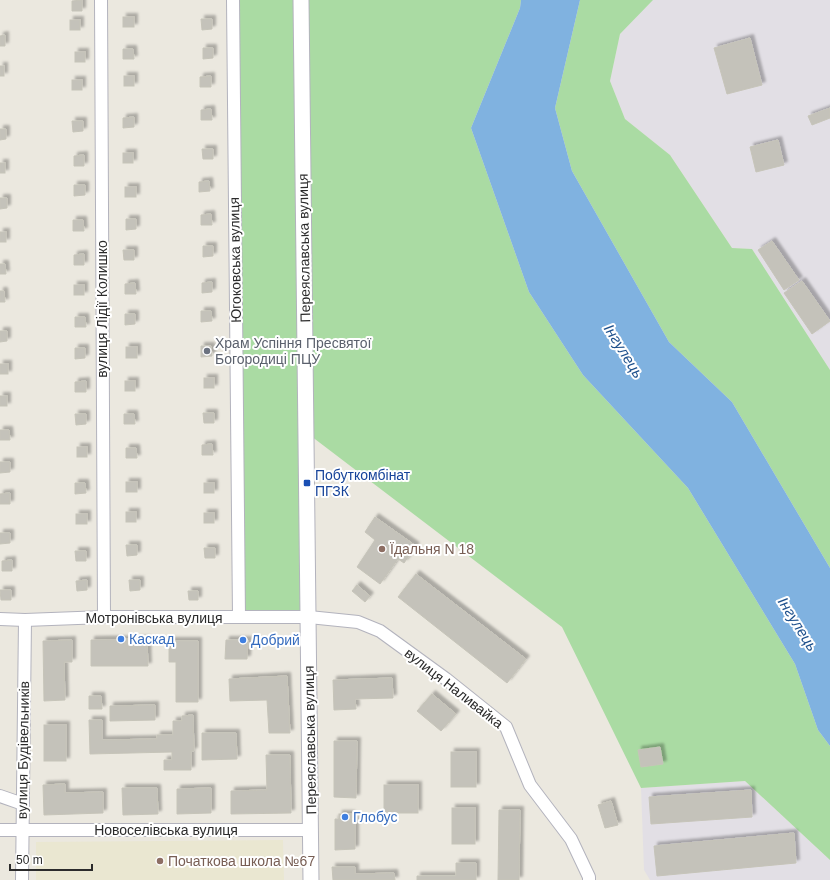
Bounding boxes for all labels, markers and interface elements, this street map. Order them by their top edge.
street label: Переяславська вулиця [295,173,313,323]
street label: Югоковська вулиця [226,197,244,323]
street label: вулиця Лідії Колишко [94,240,110,378]
water label: Інгулець [601,321,647,381]
place label: Храм Успіння Пресвятої Богородиці ПЦУ [215,335,372,367]
marker: Храм Успіння Пресвятої Богородиці ПЦУ [202,346,212,356]
place label: Побуткомбінат ПГЗК [315,467,411,499]
marker: Побуткомбінат ПГЗК [302,478,312,488]
place label: Їдальня N 18 [390,541,474,557]
marker: Їдальня N 18 [377,544,387,554]
water label: Інгулець [775,594,821,654]
street label: Мотронівська вулиця [85,610,223,626]
place label: Каскад [129,631,174,647]
place label: Добрий [251,632,300,648]
marker: Каскад [116,634,126,644]
marker: Добрий [238,635,248,645]
street label: вулиця Наливайка [402,645,506,731]
street label: Переяславська вулиця [301,665,319,815]
street label: вулиця Будівельників [14,681,32,819]
place label: Глобус [353,809,397,825]
marker: Глобус [340,812,350,822]
street label: Новоселівська вулиця [94,822,238,838]
scale bar [10,846,92,872]
text: 50 m [16,853,43,867]
place label: Початкова школа №67 [168,853,315,869]
marker: Початкова школа №67 [155,856,165,866]

